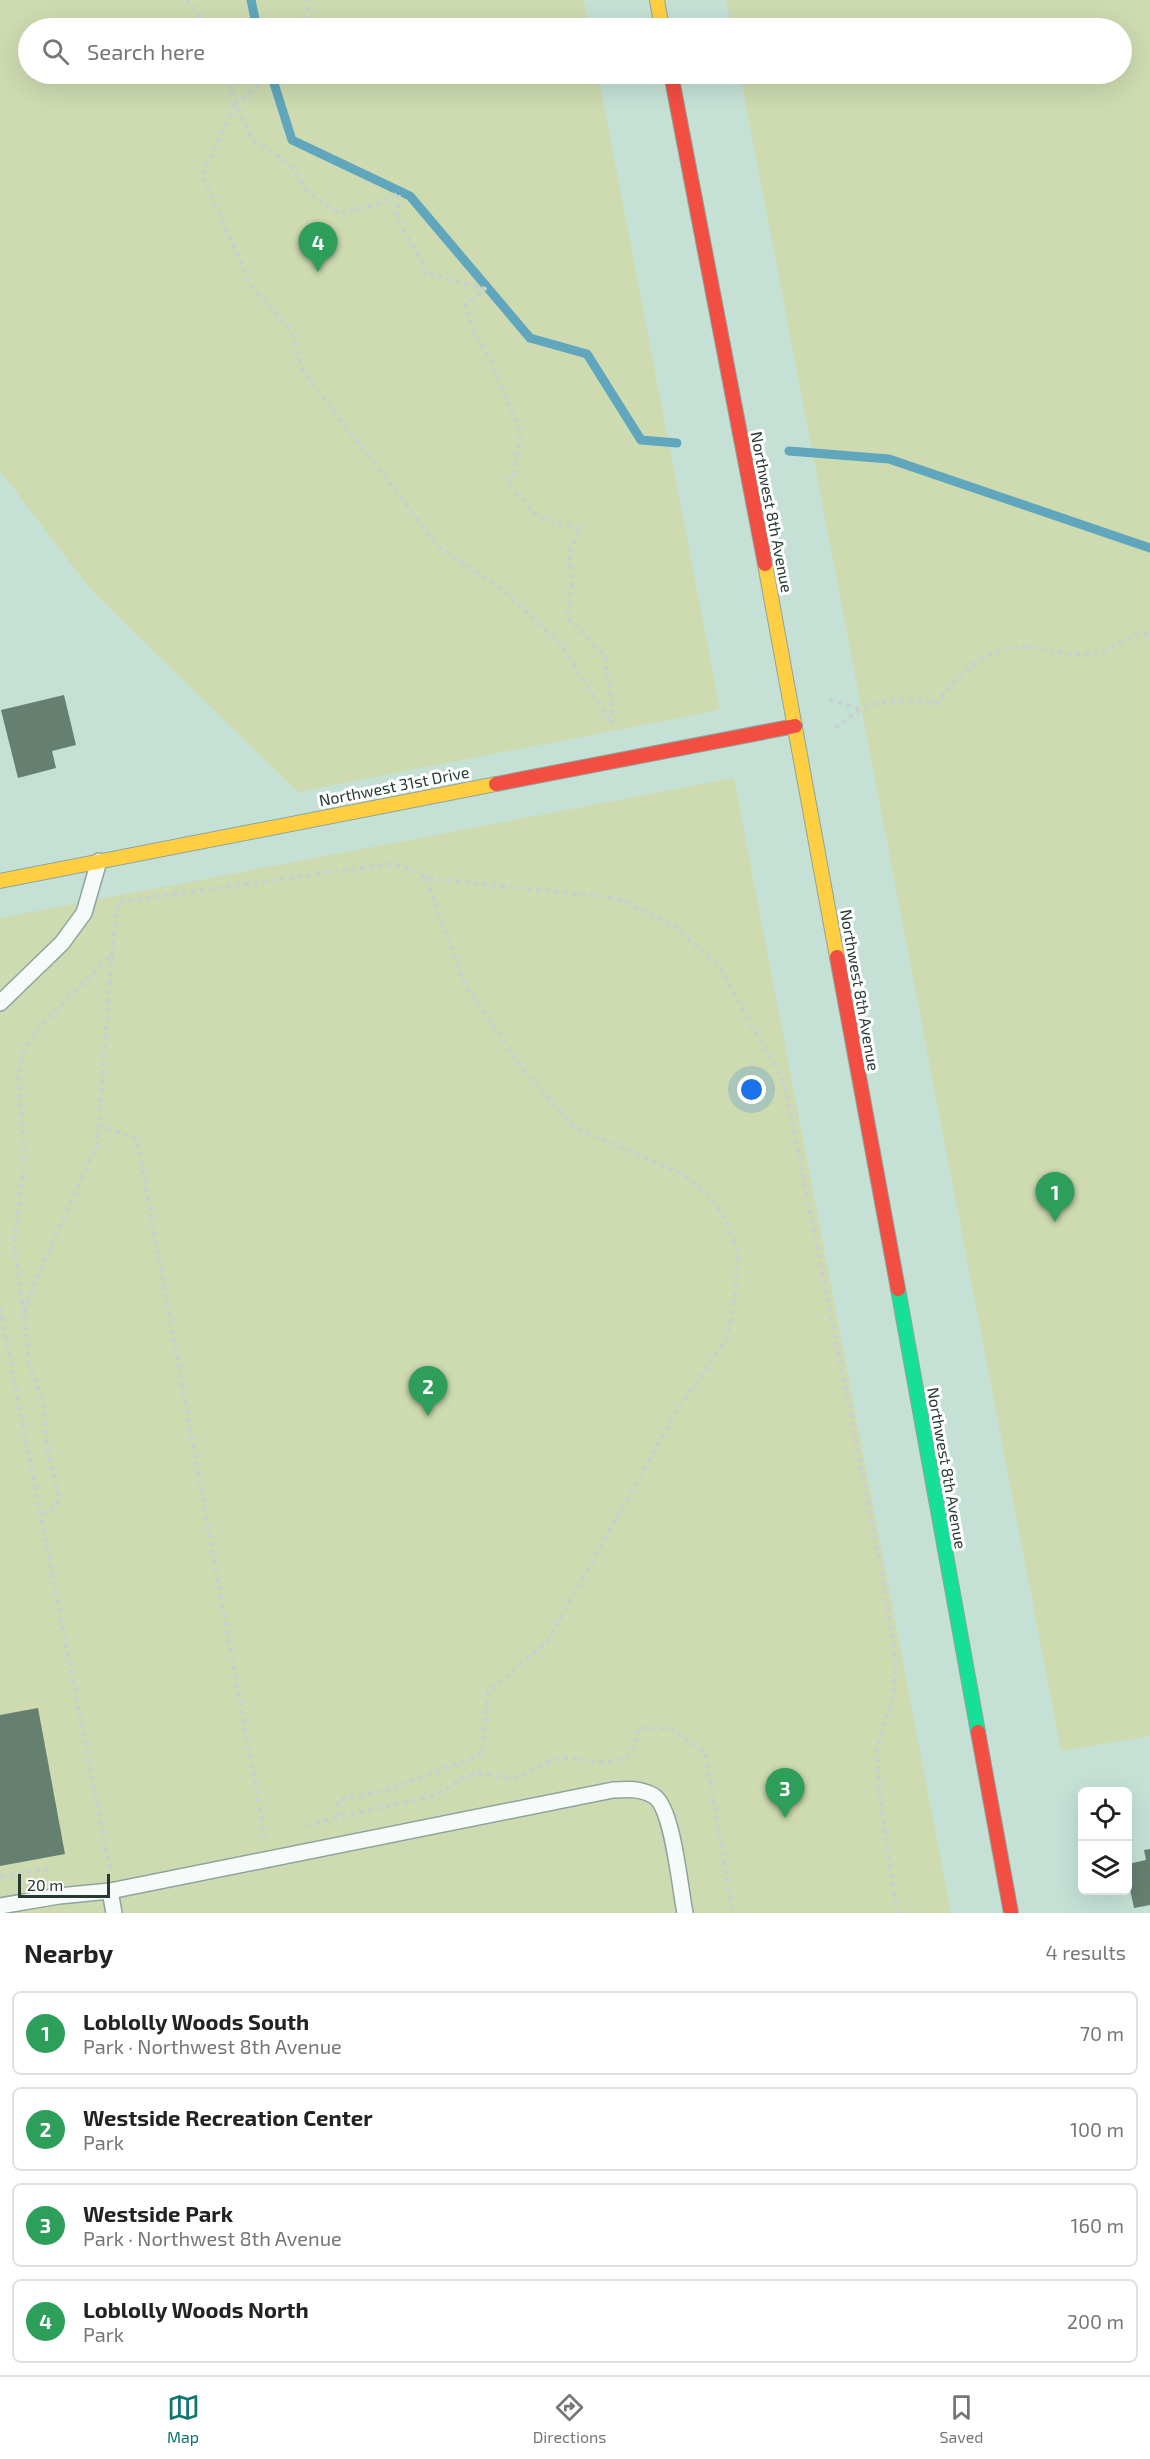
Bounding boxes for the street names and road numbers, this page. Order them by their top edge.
street label: Northwest 8th Avenue [748,430,797,594]
street label: Northwest 31st Drive [317,762,471,809]
street label: Northwest 8th Avenue [837,908,884,1072]
street label: Northwest 8th Avenue [924,1386,971,1550]

